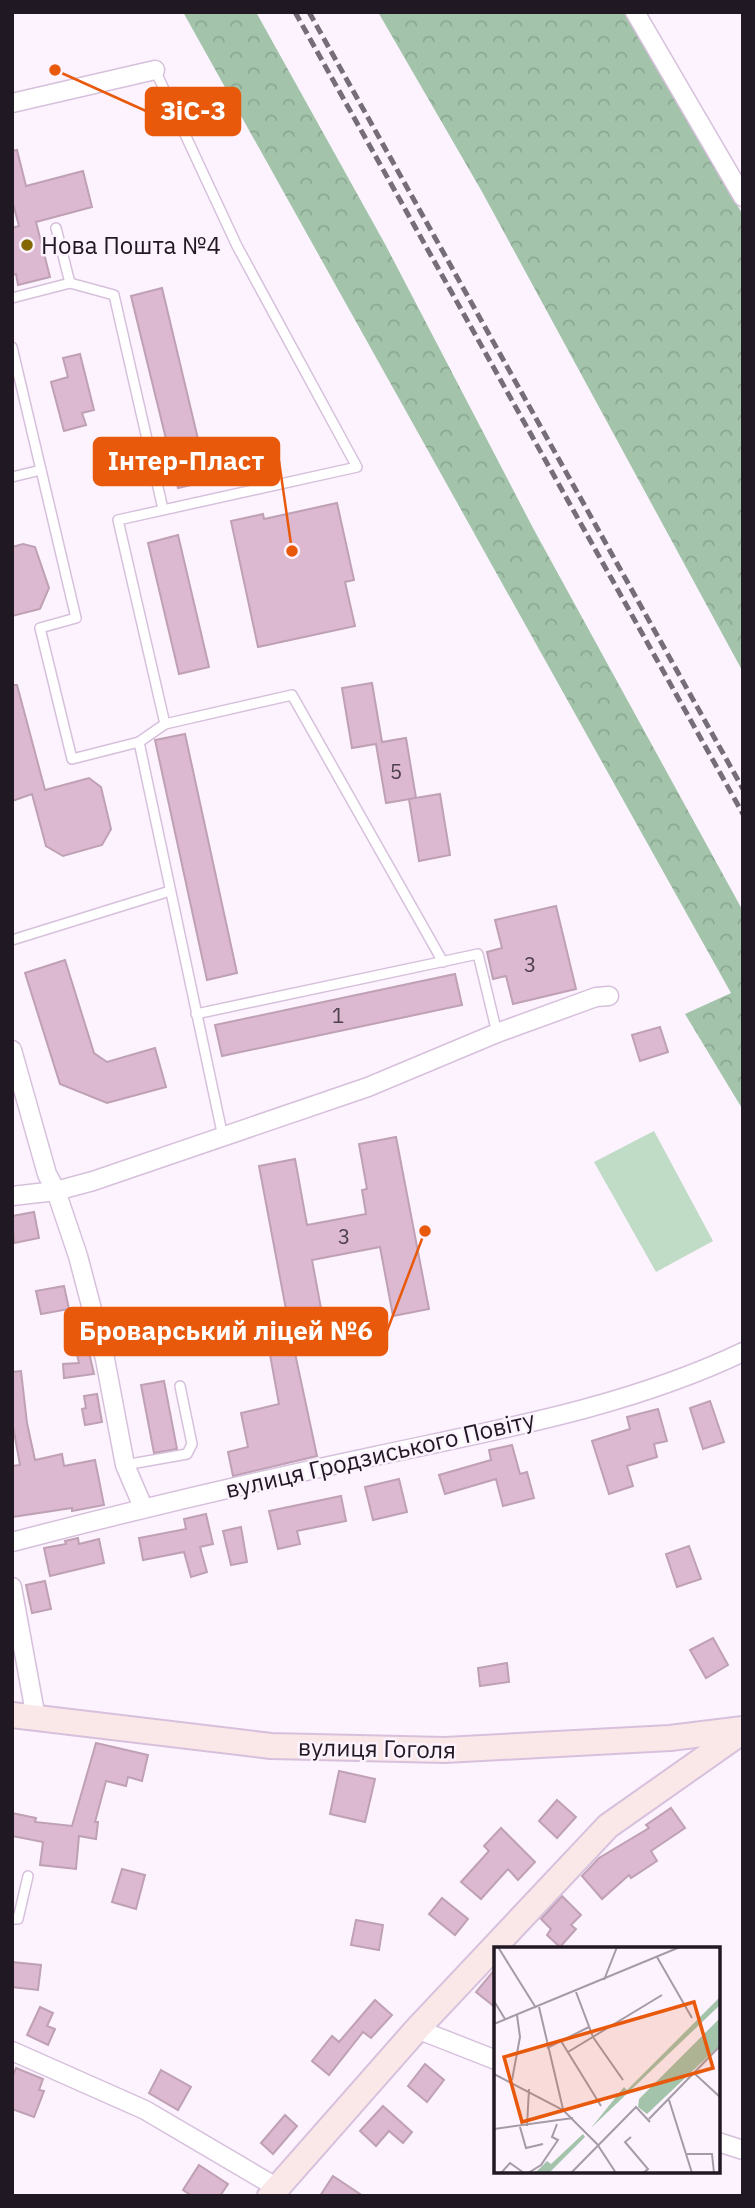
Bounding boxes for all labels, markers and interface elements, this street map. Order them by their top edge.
callout: ЗіС-3 [146,88,240,135]
text: ЗіС-3 [160,93,226,127]
place label: Нова Пошта №4 [41,229,221,261]
marker: Нова Пошта №4 [19,237,35,253]
callout: Інтер-Пласт [94,438,279,485]
text: Інтер-Пласт [108,443,264,477]
house number: 5 [390,757,402,785]
house number: 3 [524,950,536,978]
house number: 1 [332,1001,344,1029]
house number: 3 [338,1222,350,1250]
callout: Броварський ліцей №6 [65,1308,387,1355]
text: Броварський ліцей №6 [79,1313,373,1347]
street label: вулиця Гродзиського Повіту [222,1403,538,1505]
street label: вулиця Гоголя [298,1731,456,1765]
inset map [494,1947,720,2173]

